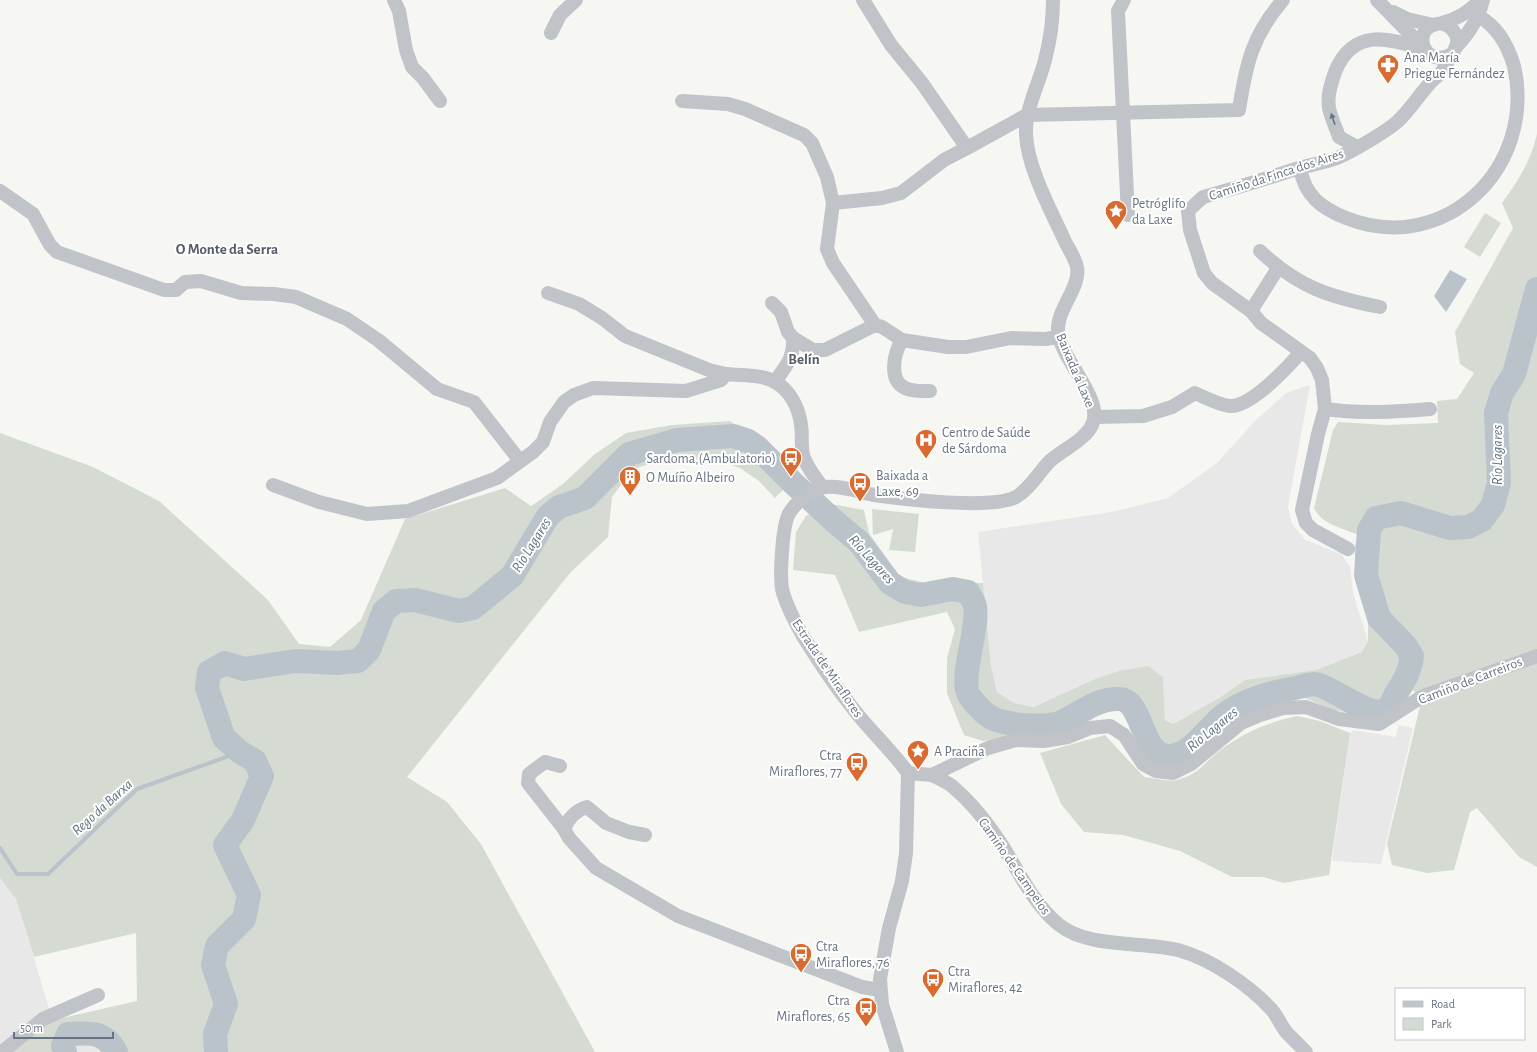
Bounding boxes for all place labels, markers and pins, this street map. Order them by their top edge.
place label: Ana María Priegue Fernández [1404,51,1505,81]
pharmacy icon: Ana María Priegue Fernández [1375,52,1401,85]
place label: Petróglifo da Laxe [1132,197,1186,227]
place icon: Petróglifo da Laxe [1103,198,1129,231]
place label: Centro de Saúde de Sárdoma [942,426,1030,456]
hospital icon: Centro de Saúde de Sárdoma [913,427,939,460]
bus stop icon: Sardoma,(Ambulatorio) [778,445,804,478]
place label: Sardoma,(Ambulatorio) [646,452,776,466]
building icon: O Muíño Albeiro [617,464,643,497]
place label: Baixada a Laxe, 69 [876,469,929,499]
bus stop icon: Baixada a Laxe, 69 [847,470,873,503]
place label: O Muíño Albeiro [646,471,735,485]
place icon: A Praciña [905,738,931,771]
place label: A Praciña [934,745,985,759]
place label: Ctra Miraflores, 77 [769,749,843,779]
bus stop icon: Ctra Miraflores, 77 [844,750,870,783]
place label: Ctra Miraflores, 76 [816,940,890,970]
bus stop icon: Ctra Miraflores, 76 [788,941,814,974]
place label: Ctra Miraflores, 42 [948,965,1022,995]
bus stop icon: Ctra Miraflores, 42 [920,966,946,999]
place label: Ctra Miraflores, 65 [776,994,851,1024]
bus stop icon: Ctra Miraflores, 65 [853,995,879,1028]

